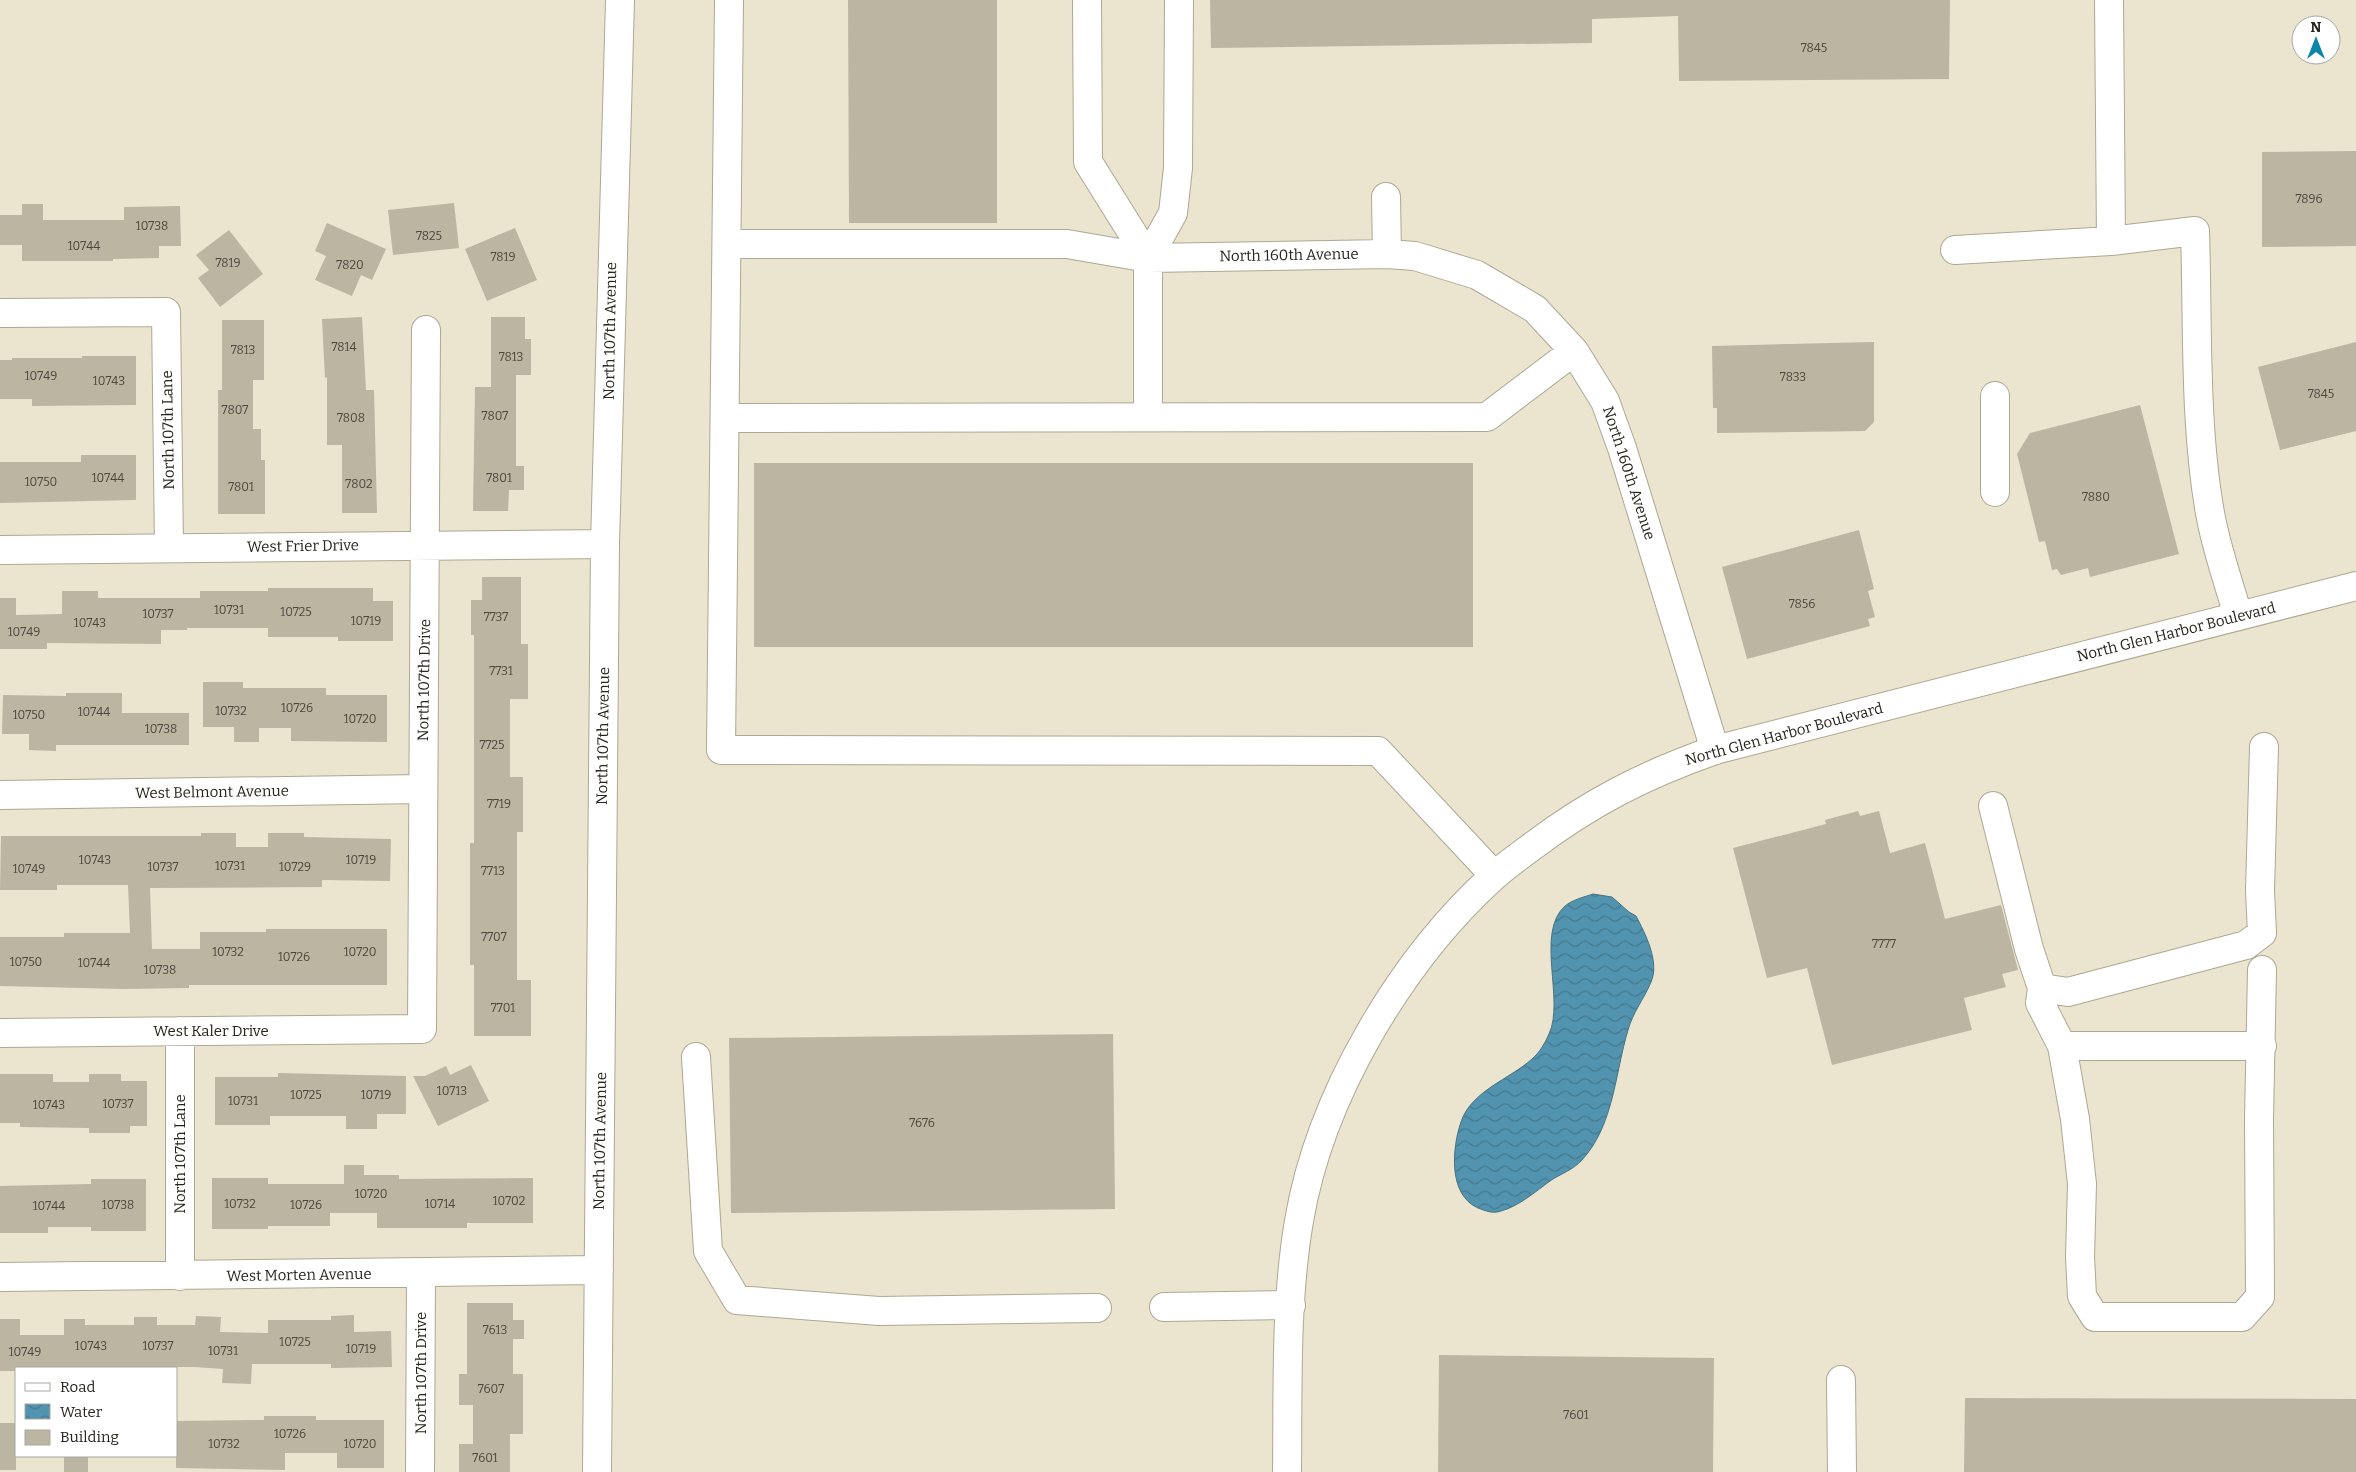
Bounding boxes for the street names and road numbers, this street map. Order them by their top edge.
street label: North 160th Avenue [1219,245,1359,265]
street label: North 107th Avenue [600,262,620,400]
street label: North 107th Lane [158,370,178,490]
street label: North 160th Avenue [1599,404,1659,542]
street label: West Frier Drive [247,536,359,556]
street label: North Glen Harbor Boulevard [2075,599,2277,665]
street label: North 107th Drive [414,619,434,741]
street label: North 107th Avenue [593,667,613,805]
street label: North Glen Harbor Boulevard [1683,699,1885,769]
street label: West Belmont Avenue [135,782,289,802]
street label: West Kaler Drive [153,1022,269,1040]
street label: North 107th Avenue [590,1072,610,1210]
street label: North 107th Lane [171,1094,189,1214]
street label: West Morten Avenue [226,1265,372,1285]
street label: North 107th Drive [412,1312,430,1434]

